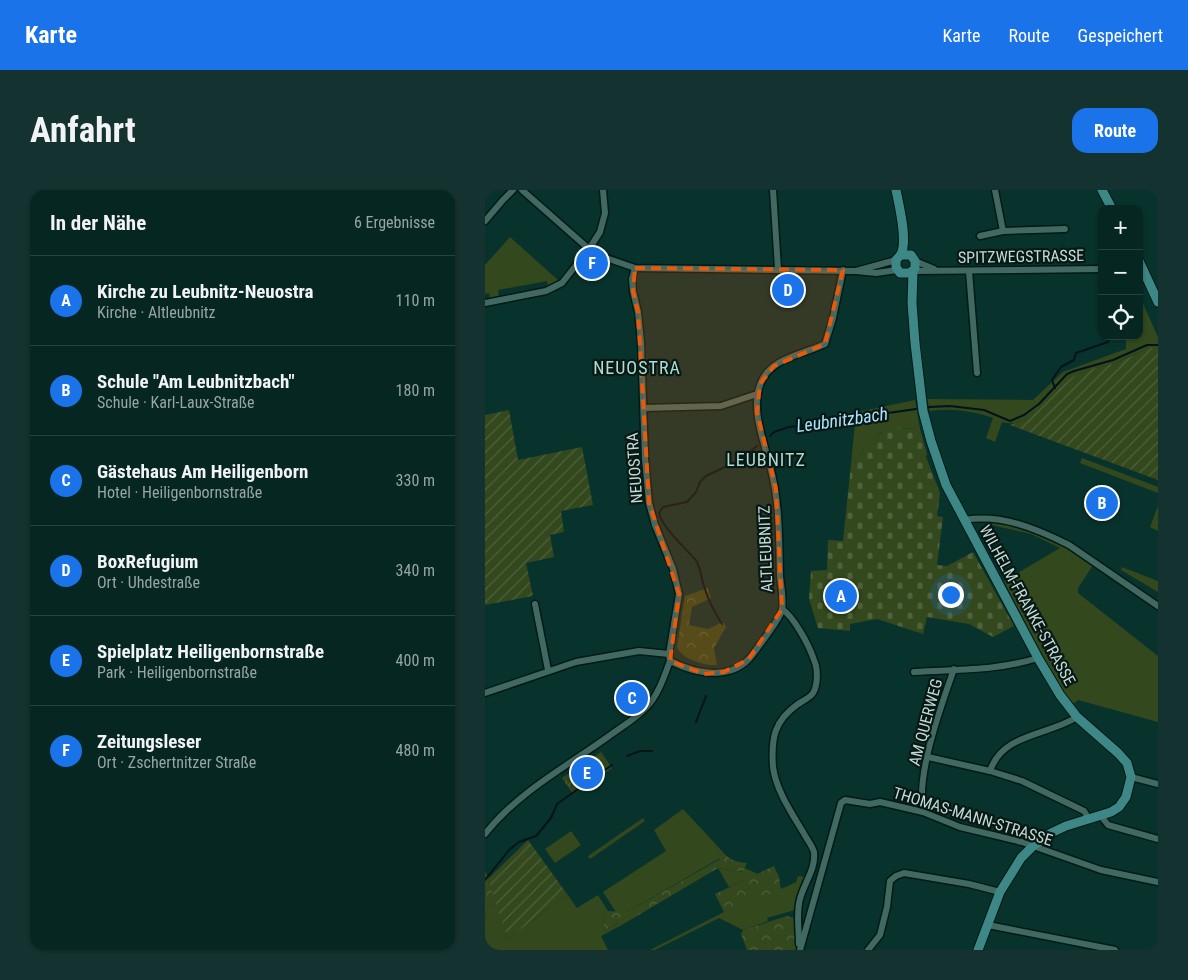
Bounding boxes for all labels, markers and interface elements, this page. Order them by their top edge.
text: Karte [25,21,77,49]
text: Karte [942,25,981,46]
text: Route [1009,25,1050,46]
text: Gespeichert [1078,25,1163,46]
button: Route [1072,108,1158,153]
text: Anfahrt [30,110,136,151]
map controls [1098,205,1143,340]
button: + [1098,205,1143,250]
text: In der Nähe [50,211,146,235]
text: 6 Ergebnisse [354,213,435,232]
pin: F [576,244,608,282]
street label: SPITZWEGSTRASSE [958,246,1084,267]
button: − [1098,250,1143,295]
pin: D [772,271,804,309]
text: Kirche zu Leubnitz-Neuostra [97,280,314,303]
text: A [61,291,71,310]
text: 110 m [396,291,435,310]
button: locate [1098,295,1143,340]
text: Kirche · Altleubnitz [97,303,216,322]
district label: NEUOSTRA [593,357,681,378]
text: Schule "Am Leubnitzbach" [97,370,295,393]
text: B [62,381,70,400]
text: 180 m [396,381,435,400]
text: Schule · Karl-Laux-Straße [97,393,255,412]
water label: Leubnitzbach [795,403,889,436]
street label: NEUOSTRA [623,432,646,504]
district label: LEUBNITZ [726,449,806,470]
text: Gästehaus Am Heiligenborn [97,460,308,483]
text: C [61,471,71,490]
text: 330 m [396,471,435,490]
text: Hotel · Heiligenbornstraße [97,483,262,502]
pin: B [1086,484,1118,522]
street label: ALTLEUBNITZ [754,505,777,593]
street label: WILHELM-FRANKE-STRASSE [976,522,1080,689]
text: BoxRefugium [97,550,198,573]
text: D [61,561,71,580]
text: 340 m [396,561,435,580]
text: Ort · Uhdestraße [97,573,200,592]
pin: A [825,577,857,615]
your location [938,582,964,608]
text: Spielplatz Heiligenbornstraße [97,640,324,663]
text: E [62,651,70,670]
text: 400 m [396,651,435,670]
text: Park · Heiligenbornstraße [97,663,257,682]
street label: AM QUERWEG [905,676,946,768]
pin: C [616,679,648,717]
text: Zeitungsleser [97,730,201,753]
text: F [62,741,70,760]
text: 480 m [396,741,435,760]
text: Ort · Zschertnitzer Straße [97,753,256,772]
pin: E [571,754,603,792]
street label: THOMAS-MANN-STRASSE [891,783,1055,850]

